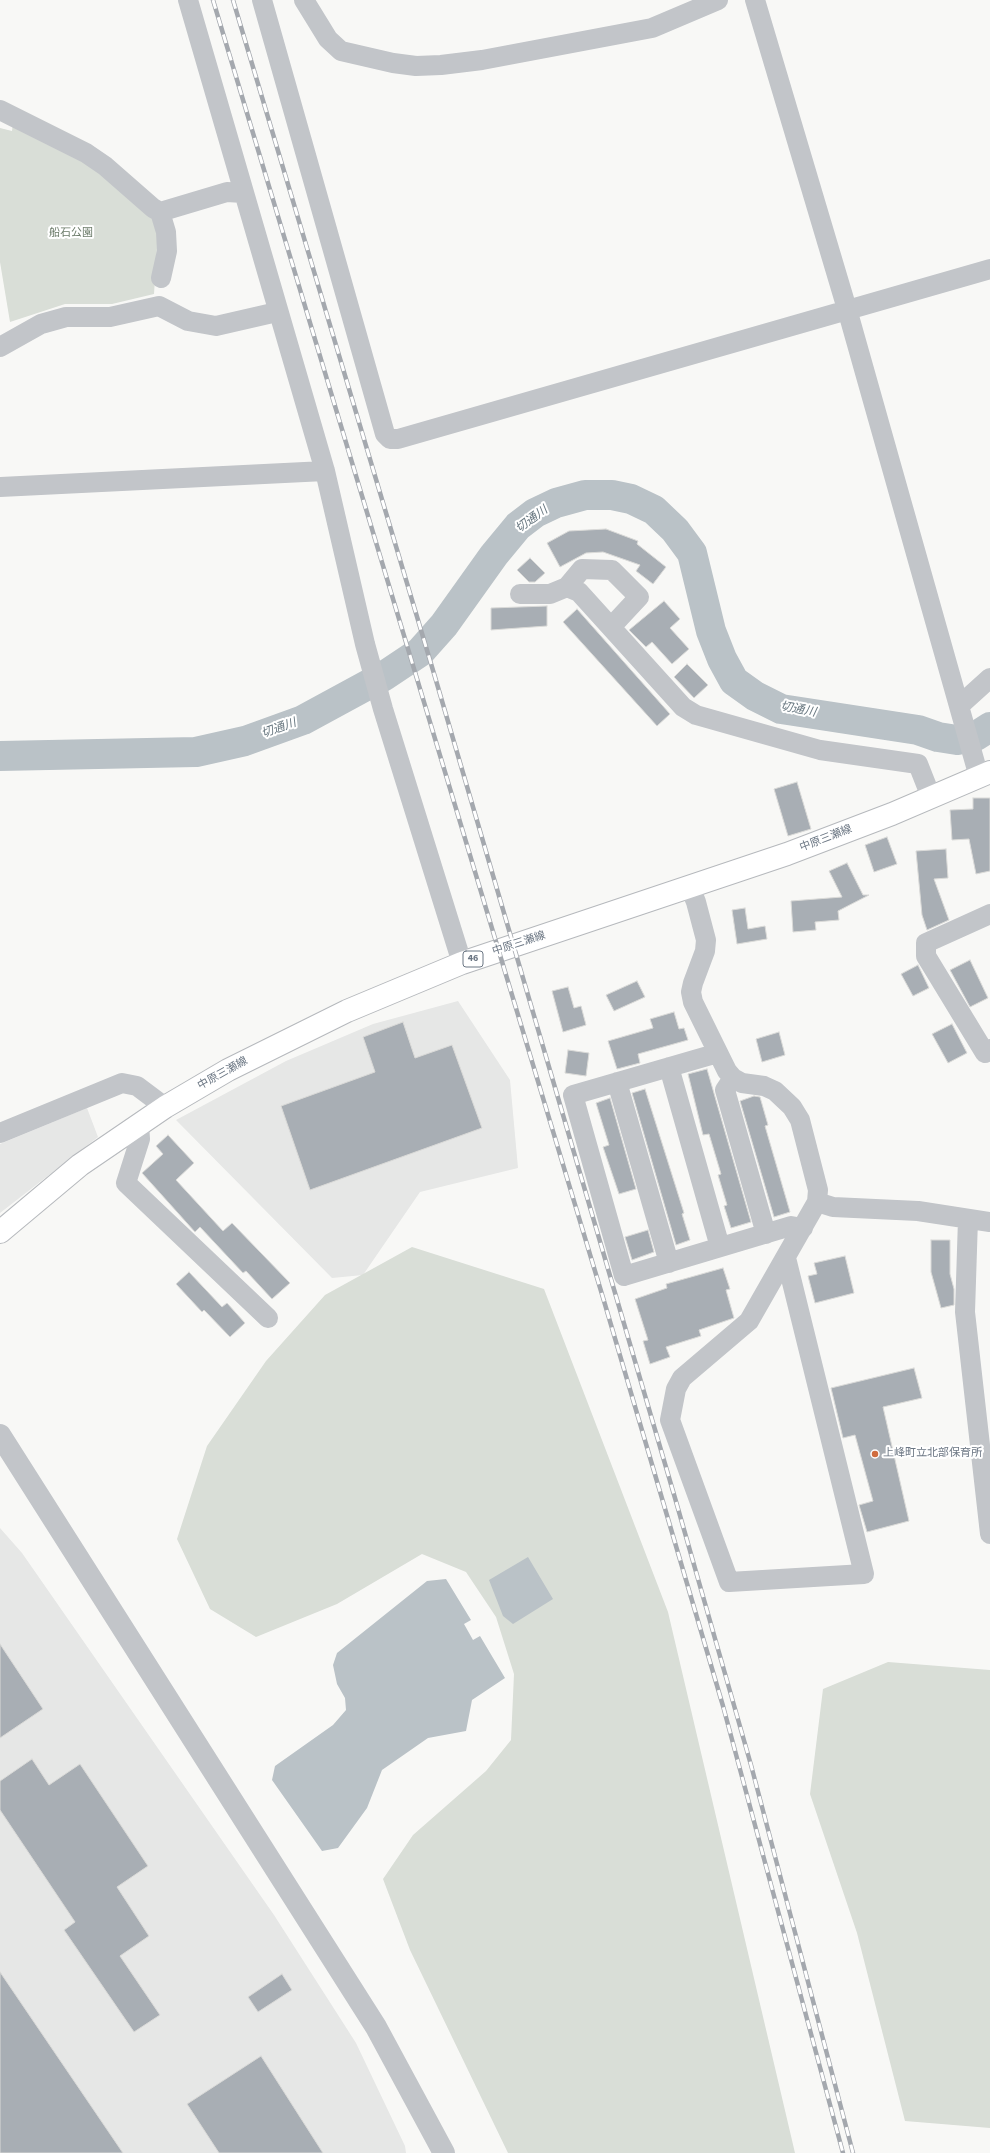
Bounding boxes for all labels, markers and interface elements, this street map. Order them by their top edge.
park label: 船石公園 [49,227,93,241]
water label: 切通川 [513,504,551,536]
water label: 切通川 [779,699,817,721]
water label: 切通川 [260,716,298,742]
street label: 中原三瀬線 [798,823,854,855]
street label: 中原三瀬線 [491,929,547,959]
road number: 46 [463,951,483,967]
street label: 中原三瀬線 [196,1055,250,1093]
place label: 上峰町立北部保育所 [883,1447,982,1461]
marker: 上峰町立北部保育所 [870,1449,880,1459]

